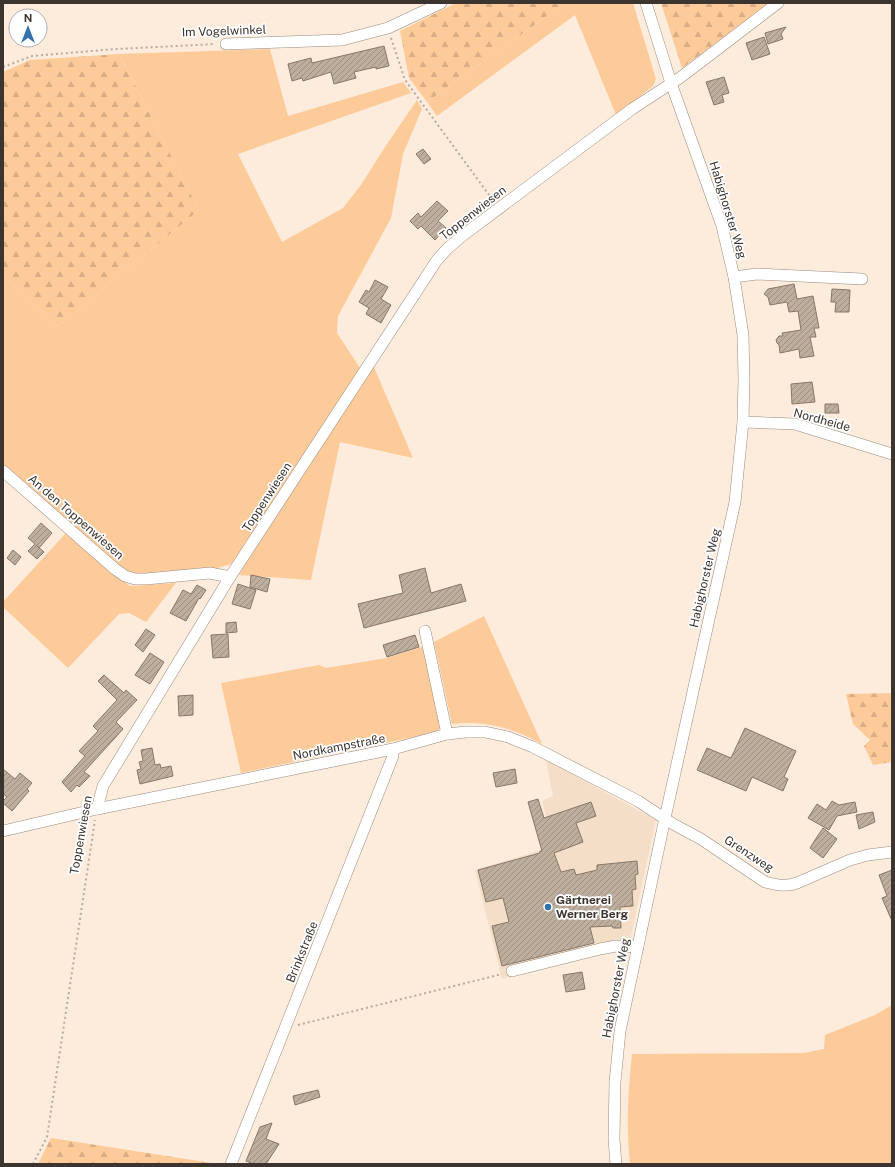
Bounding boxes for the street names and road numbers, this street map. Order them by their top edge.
street label: Im Vogelwinkel [182,23,267,39]
street label: Habighorster Weg [706,159,750,261]
street label: Toppenwiesen [437,183,509,243]
street label: Nordheide [792,406,852,434]
street label: Toppenwiesen [239,460,295,534]
street label: An den Toppenwiesen [25,472,127,562]
street label: Habighorster Weg [687,527,723,629]
street label: Nordkampstraße [292,731,387,763]
street label: Toppenwiesen [67,794,95,876]
street label: Grenzweg [722,833,776,875]
street label: Brinkstraße [283,919,321,985]
street label: Habighorster Weg [599,937,633,1039]

